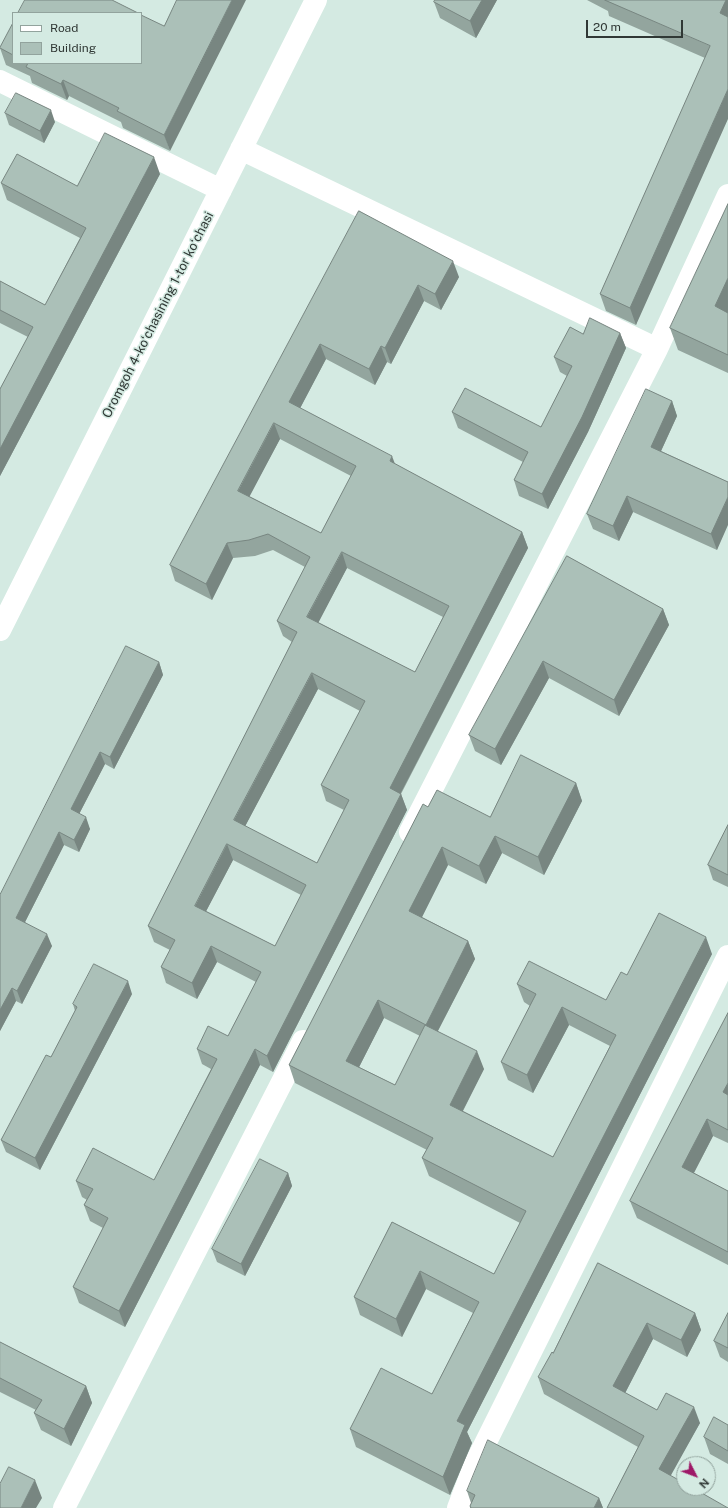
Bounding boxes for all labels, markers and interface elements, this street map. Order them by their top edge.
legend [12,12,142,64]
scale bar [588,12,685,38]
text: 20 m [593,20,621,34]
text: Road [50,21,78,35]
text: Building [50,41,96,55]
street label: Oromgoh 4-koʻchasining 1-tor koʻchasi [99,209,217,421]
north arrow [676,1456,716,1496]
text: N [697,1476,712,1491]

